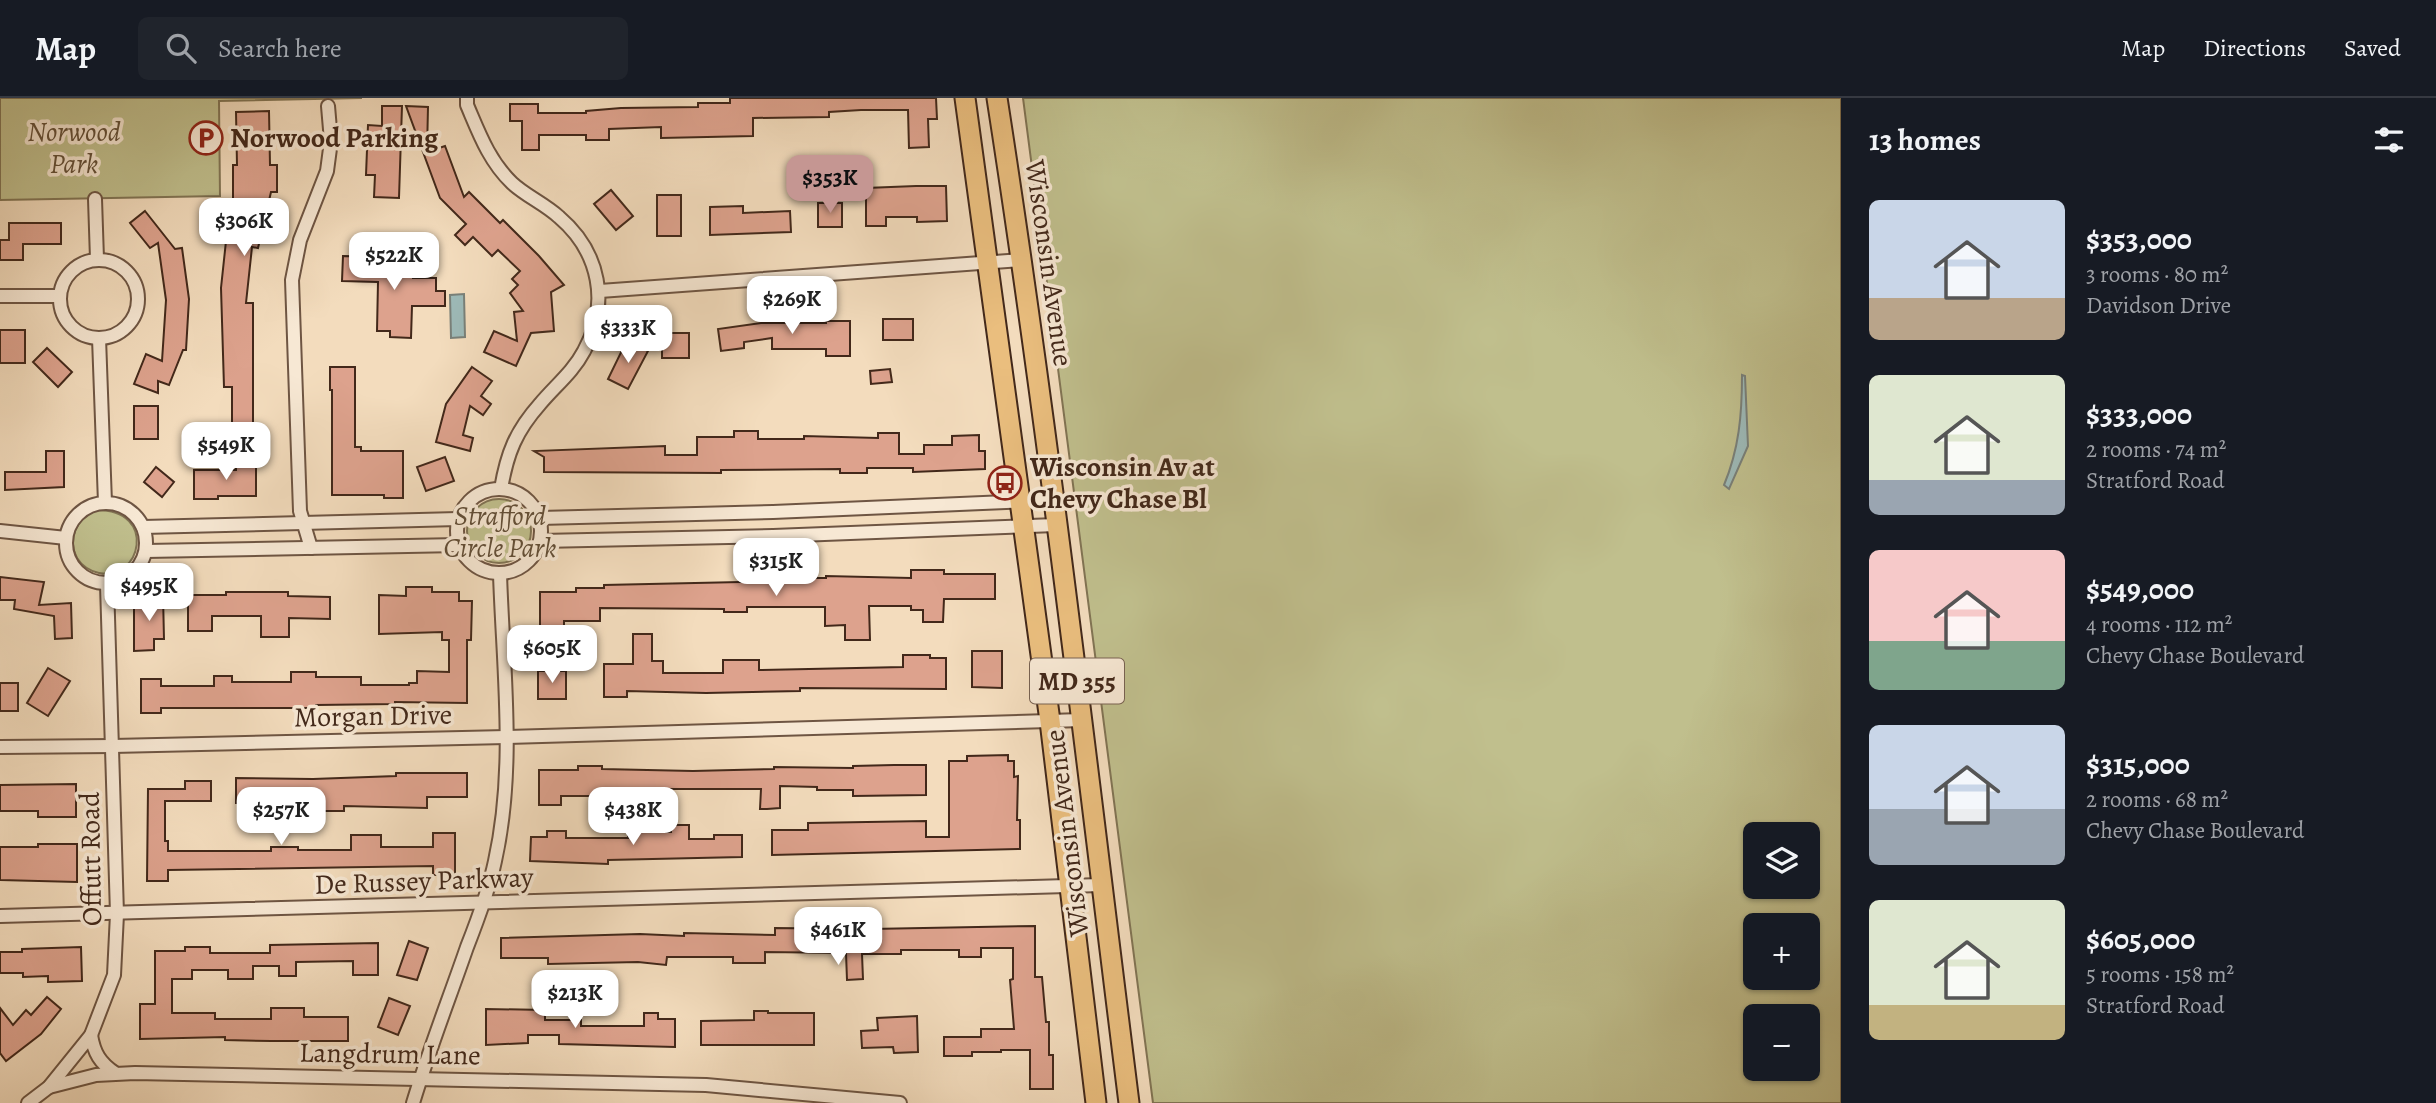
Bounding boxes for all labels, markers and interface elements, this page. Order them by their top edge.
search box [138,17,628,80]
text: Map [35,26,96,71]
icon: search [162,29,200,67]
text: Search here [218,31,342,66]
text: Map [2121,32,2165,64]
text: Directions [2203,32,2306,64]
text: Saved [2344,32,2401,64]
park label: Norwood Park [27,113,121,183]
parking icon: Norwood Parking [187,119,225,157]
place label: Norwood Parking [230,119,439,157]
text: 13 homes [1869,120,1981,160]
icon: filters [2370,121,2408,159]
pin: $353K [781,156,879,215]
street label: Wisconsin Avenue [1016,156,1082,369]
text: $353K [802,162,858,193]
pin: $306K [195,198,293,258]
text: $306K [215,205,273,236]
text: $353,000 [2086,219,2192,259]
icon: home [1925,228,2009,312]
pin: $522K [345,232,443,292]
text: $522K [365,239,423,270]
text: 3 rooms · 80 m² [2086,259,2228,290]
pin: $269K [743,276,841,336]
text: $269K [763,283,821,314]
text: Davidson Drive [2086,290,2231,321]
pin: $333K [579,306,677,365]
text: $333K [600,312,656,343]
text: $333,000 [2086,394,2192,434]
icon: home [1925,403,2009,487]
pin: $549K [177,422,275,482]
text: $549K [197,429,255,460]
text: 2 rooms · 74 m² [2086,434,2226,465]
place label: Wisconsin Av at Chevy Chase Bl [1029,448,1215,518]
bus stop icon: Wisconsin Av at Chevy Chase Bl [986,464,1024,502]
text: Stratford Road [2086,465,2225,496]
park label: Strafford Circle Park [443,497,557,567]
pin: $315K [727,538,825,598]
text: $315K [749,545,803,576]
pin: $495K [100,564,198,623]
text: $549,000 [2086,569,2194,609]
text: $495K [120,570,178,601]
icon: home [1925,578,2009,662]
text: 4 rooms · 112 m² [2086,609,2232,640]
pin: $605K [503,626,601,685]
text: $605K [523,632,581,663]
text: Chevy Chase Boulevard [2086,640,2304,671]
road number: MD 355 [1030,659,1124,704]
street label: Morgan Drive [294,696,452,736]
street label: Wisconsin Avenue [1035,727,1099,940]
text: $315,000 [2086,744,2190,784]
icon: home [1925,753,2009,837]
text: 2 rooms · 68 m² [2086,784,2228,815]
pin: $257K [232,788,330,847]
pin: $438K [584,788,682,847]
street label: Offutt Road [71,790,111,927]
text: $257K [253,794,309,825]
text: $438K [604,794,662,825]
text: Chevy Chase Boulevard [2086,815,2304,846]
map controls [1743,822,1820,1081]
button: layers [1743,822,1820,899]
street label: De Russey Parkway [314,858,535,904]
pin: $461K [789,908,887,967]
button: + [1743,913,1820,990]
text: $461K [810,914,866,945]
text: $605,000 [2086,919,2195,959]
icon: home [1925,928,2009,1012]
text: 5 rooms · 158 m² [2086,959,2234,990]
pin: $213K [526,970,624,1030]
text: $213K [547,977,603,1008]
text: Stratford Road [2086,990,2225,1021]
button: − [1743,1004,1820,1081]
street label: Langdrum Lane [299,1033,481,1075]

